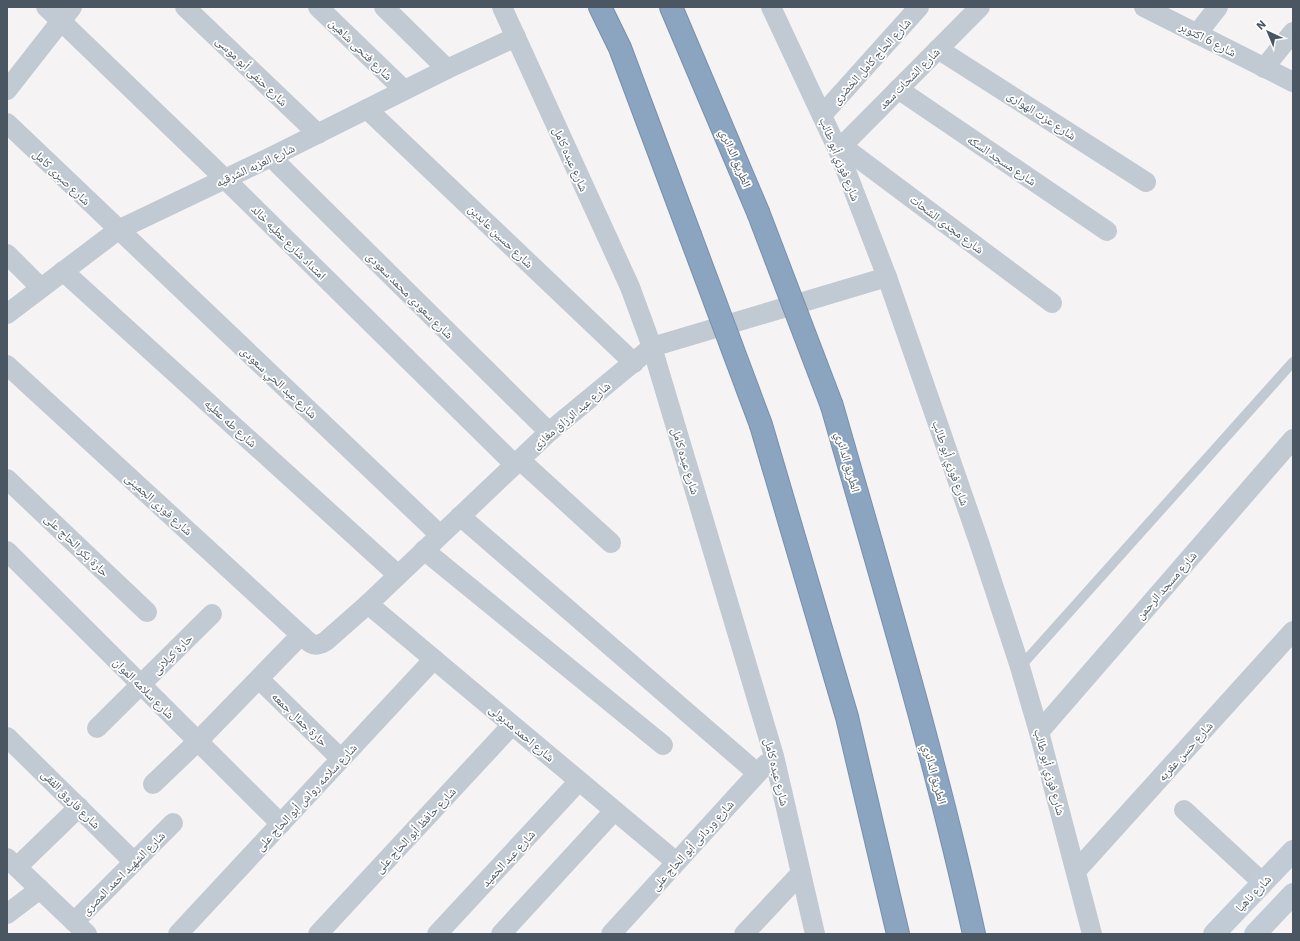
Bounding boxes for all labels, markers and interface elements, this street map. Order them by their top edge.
north arrow [1248,12,1288,52]
street label: شارع فتحى شاهين [325,15,396,84]
street label: شارع الحاج كامل الخضرى [828,15,914,108]
text: N [1253,17,1269,33]
street label: شارع 6 اكتوبر [1176,18,1239,61]
street label: شارع حنفى أبو موسى [212,33,291,110]
street label: شارع الشحات سعد [875,44,944,113]
street label: شارع عزت الهوارى [1004,87,1079,144]
street label: شارع فوزي أبو طالب [814,115,864,204]
street label: شارع عبده كامل [549,124,592,194]
street label: الطريق الدائري [714,127,755,191]
street label: شارع مسجد السكه [964,131,1039,189]
street label: شارع العزبه الشرقيه [213,140,297,191]
street label: شارع صبرى كامل [29,146,94,209]
street label: شارع مجدى الشحات [906,191,987,258]
street label: امتداد شارع عطيه خالد [248,201,330,283]
street label: شارع حسين عابدين [465,201,537,272]
street label: شارع سعودى محمد سعودى [363,248,457,342]
street label: شارع عبد الحي سعودى [236,343,320,424]
street label: شارع عبد الرزاق مغازى [529,378,614,453]
street label: شارع طه عطيه [201,396,260,451]
street label: شارع فوزي أبو طالب [927,418,973,509]
street label: شارع عبده كامل [668,426,703,497]
street label: الطريق الدائري [829,430,864,495]
street label: شارع فوزى الجمينى [122,470,196,539]
street label: حارة بكر الحاج على [41,511,113,580]
street label: شارع مسجد الرحمن [1132,548,1201,623]
street label: حارة كيلانى [149,630,196,678]
street label: شارع سلامه الموان [110,654,178,723]
street label: حارة جمال جمعه [269,689,331,750]
street label: شارع احمد مدبولى [486,701,558,765]
street label: شارع حسن عقربه [1154,718,1217,785]
street label: شارع فوزي أبو طالب [1028,727,1069,818]
street label: شارع عبده كامل [760,737,793,808]
street label: شارع سلامه رواش أبو الحاج على [252,740,361,855]
street label: الطريق الدائري [917,742,950,807]
street label: شارع فاروق الفقى [38,766,104,832]
street label: شارع حافظ أبو الحاج على [371,784,460,877]
street label: شارع وردانى أبو الحاج على [647,796,737,894]
street label: شارع عبد الحميد [478,826,539,890]
street label: شارع الشهيد احمد المصرى [78,828,169,919]
street label: شارع ناهيا [1232,871,1275,915]

